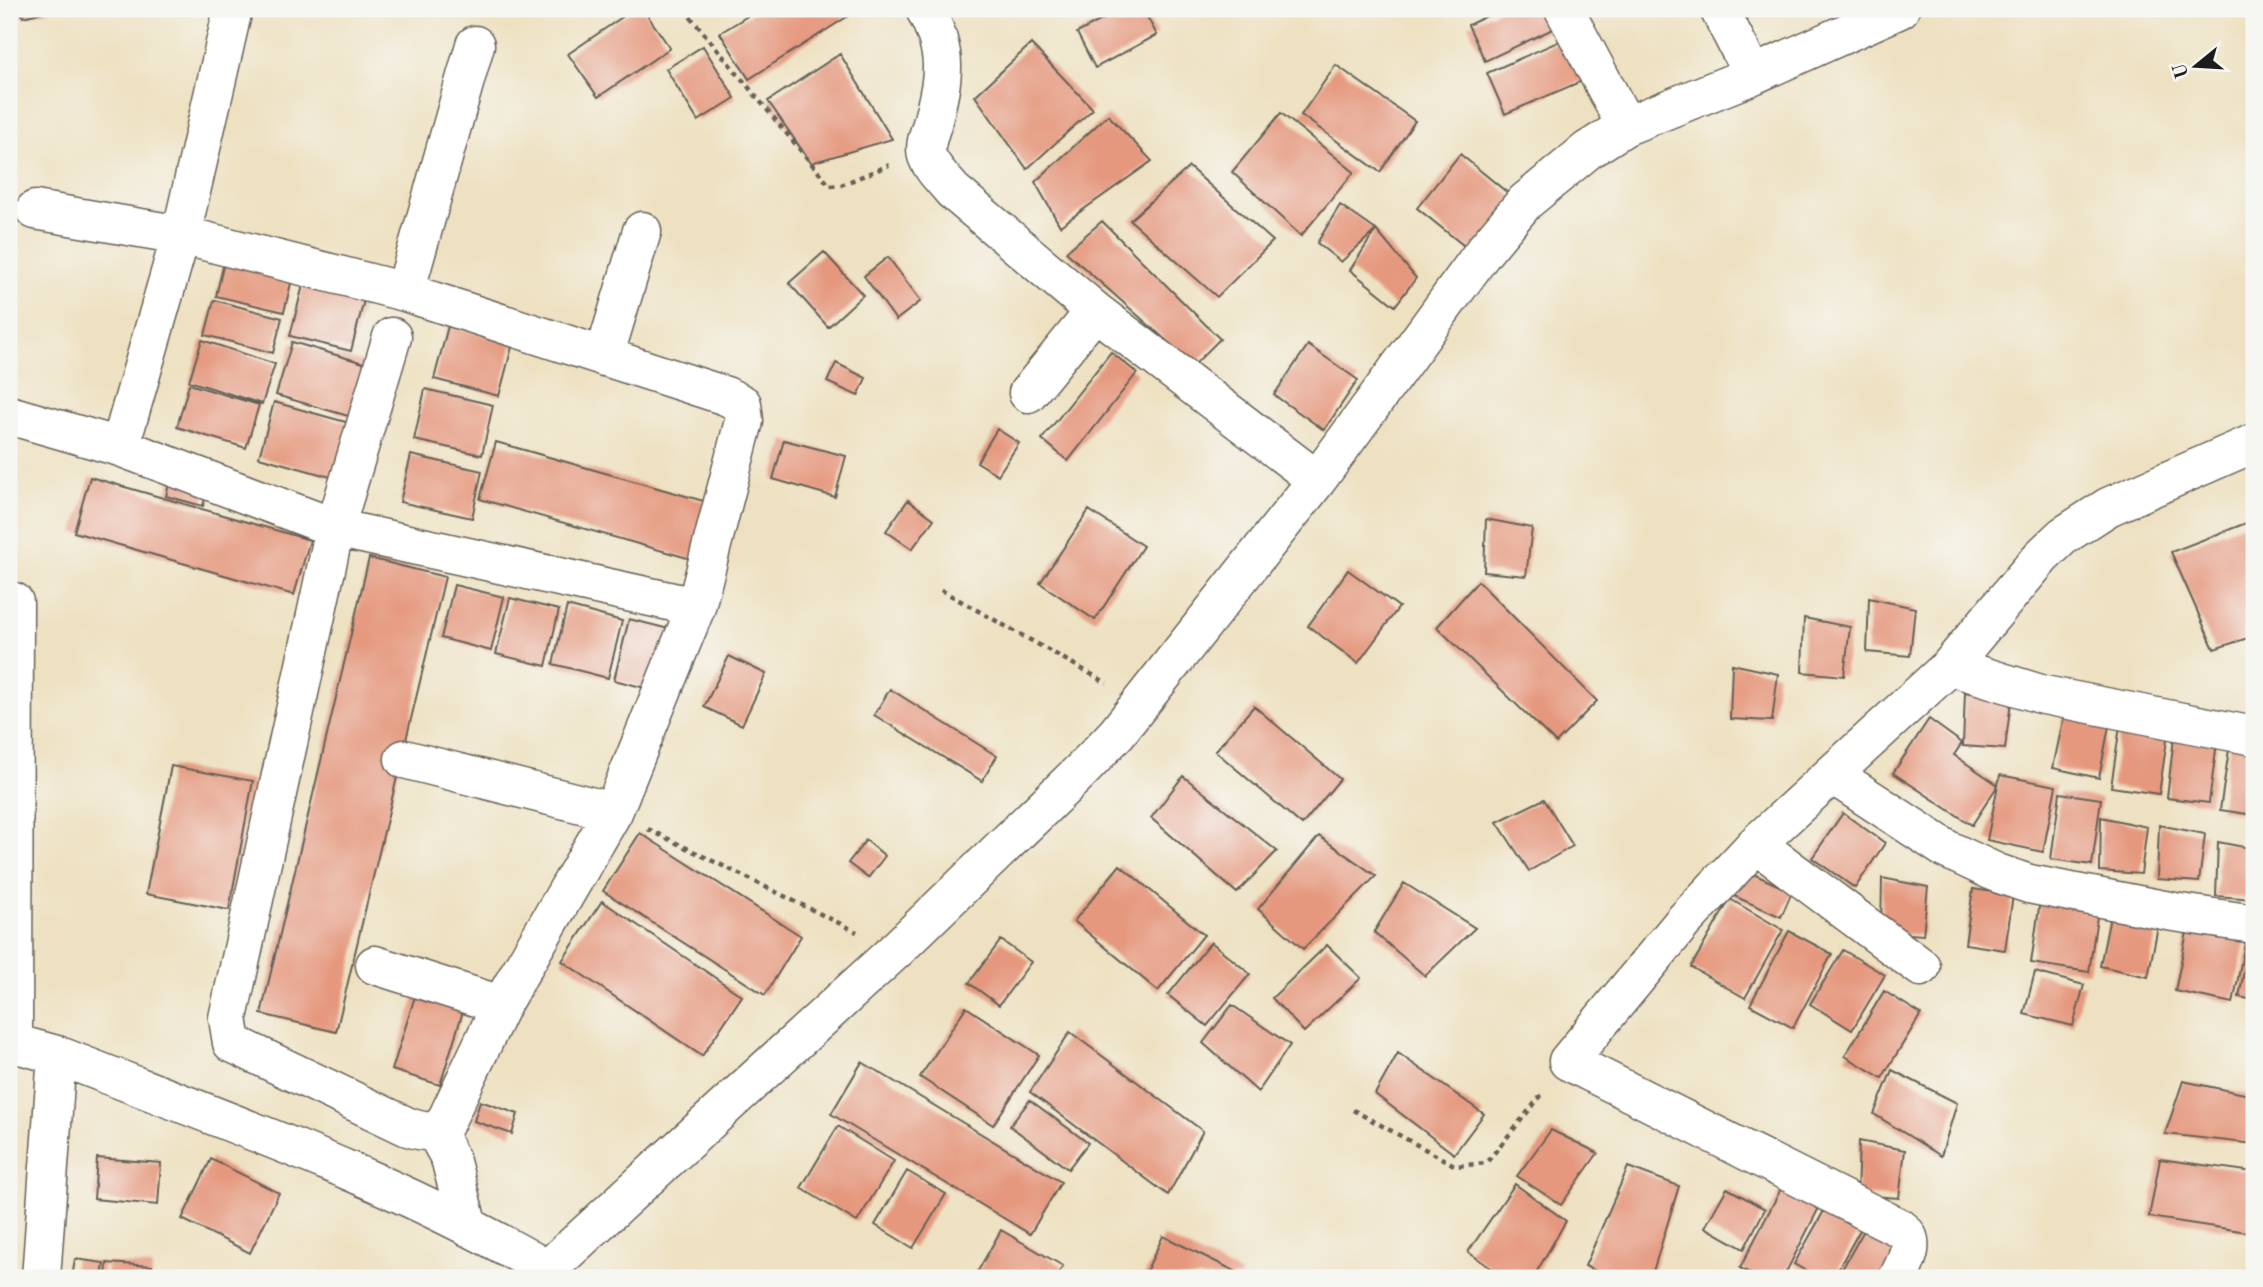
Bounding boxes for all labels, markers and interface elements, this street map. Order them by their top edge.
north arrow [2162,32,2232,102]
text: U [2171,60,2194,81]

